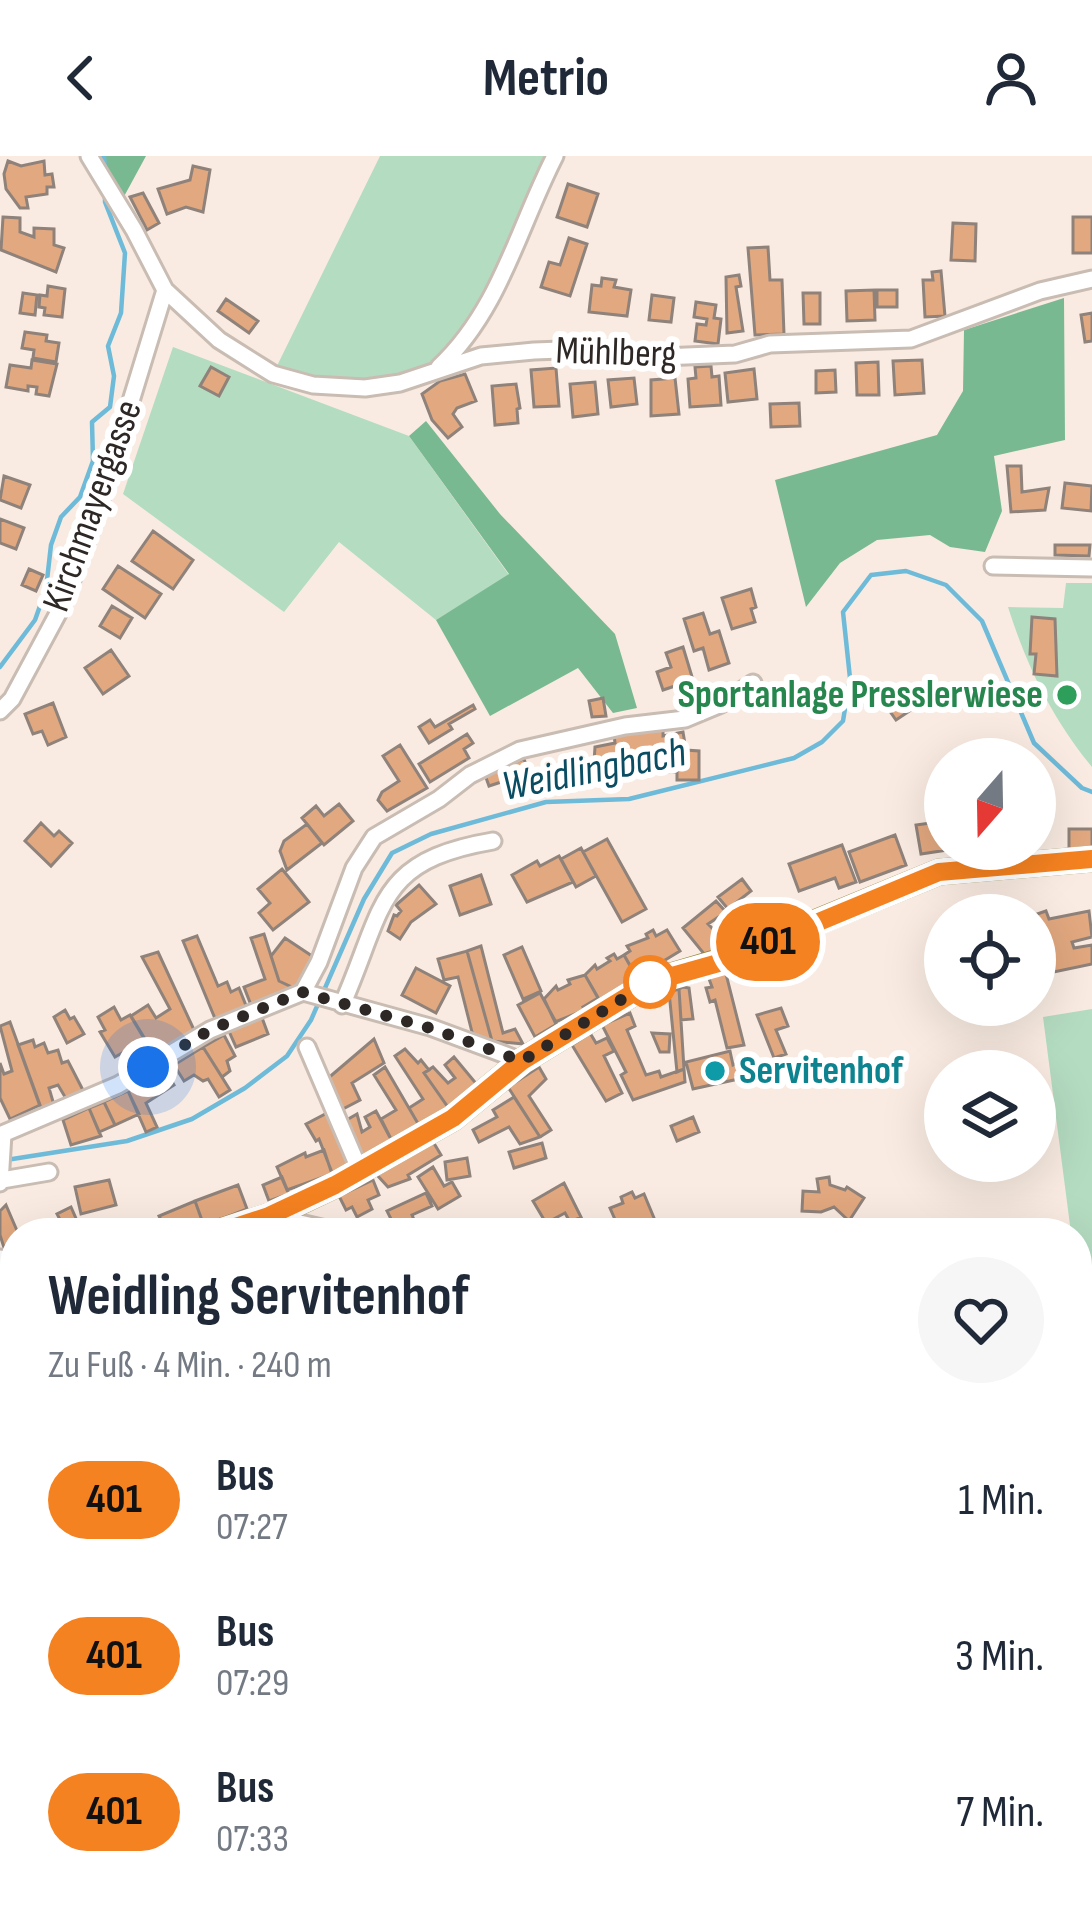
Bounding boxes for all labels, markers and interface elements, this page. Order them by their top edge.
icon: back [48,45,114,111]
icon: person [978,45,1044,111]
text: Metrio [483,46,609,111]
street label: Mühlberg [555,327,677,379]
street label: Kirchmayergasse [33,394,153,618]
place label: Sportanlage Presslerwiese [677,672,1043,719]
marker: Sportanlage Presslerwiese [1054,682,1080,708]
water label: Weidlingbach [498,727,690,813]
north arrow [924,738,1056,870]
map controls [924,738,1056,1182]
button: locate [924,894,1056,1026]
line badge: 401 [699,903,837,981]
text: 401 [740,916,796,967]
unlabelled marker [625,957,675,1007]
your location [118,1037,178,1097]
place label: Servitenhof [739,1048,904,1095]
button: layers [924,1050,1056,1182]
marker: Servitenhof [702,1058,728,1084]
button: heart [918,1257,1044,1383]
text: Weidling Servitenhof [48,1263,469,1331]
text: Zu Fuß · 4 Min. · 240 m [48,1342,332,1389]
text: Bus [216,1449,274,1504]
text: 1 Min. [958,1473,1044,1528]
text: 401 [86,1474,142,1525]
text: 07:27 [216,1504,288,1551]
text: Bus [216,1605,274,1660]
text: 3 Min. [955,1629,1044,1684]
text: 401 [86,1630,142,1681]
text: 07:29 [216,1660,289,1707]
text: Bus [216,1761,274,1816]
text: 7 Min. [956,1785,1044,1840]
text: 401 [86,1786,142,1837]
text: 07:33 [216,1816,289,1863]

